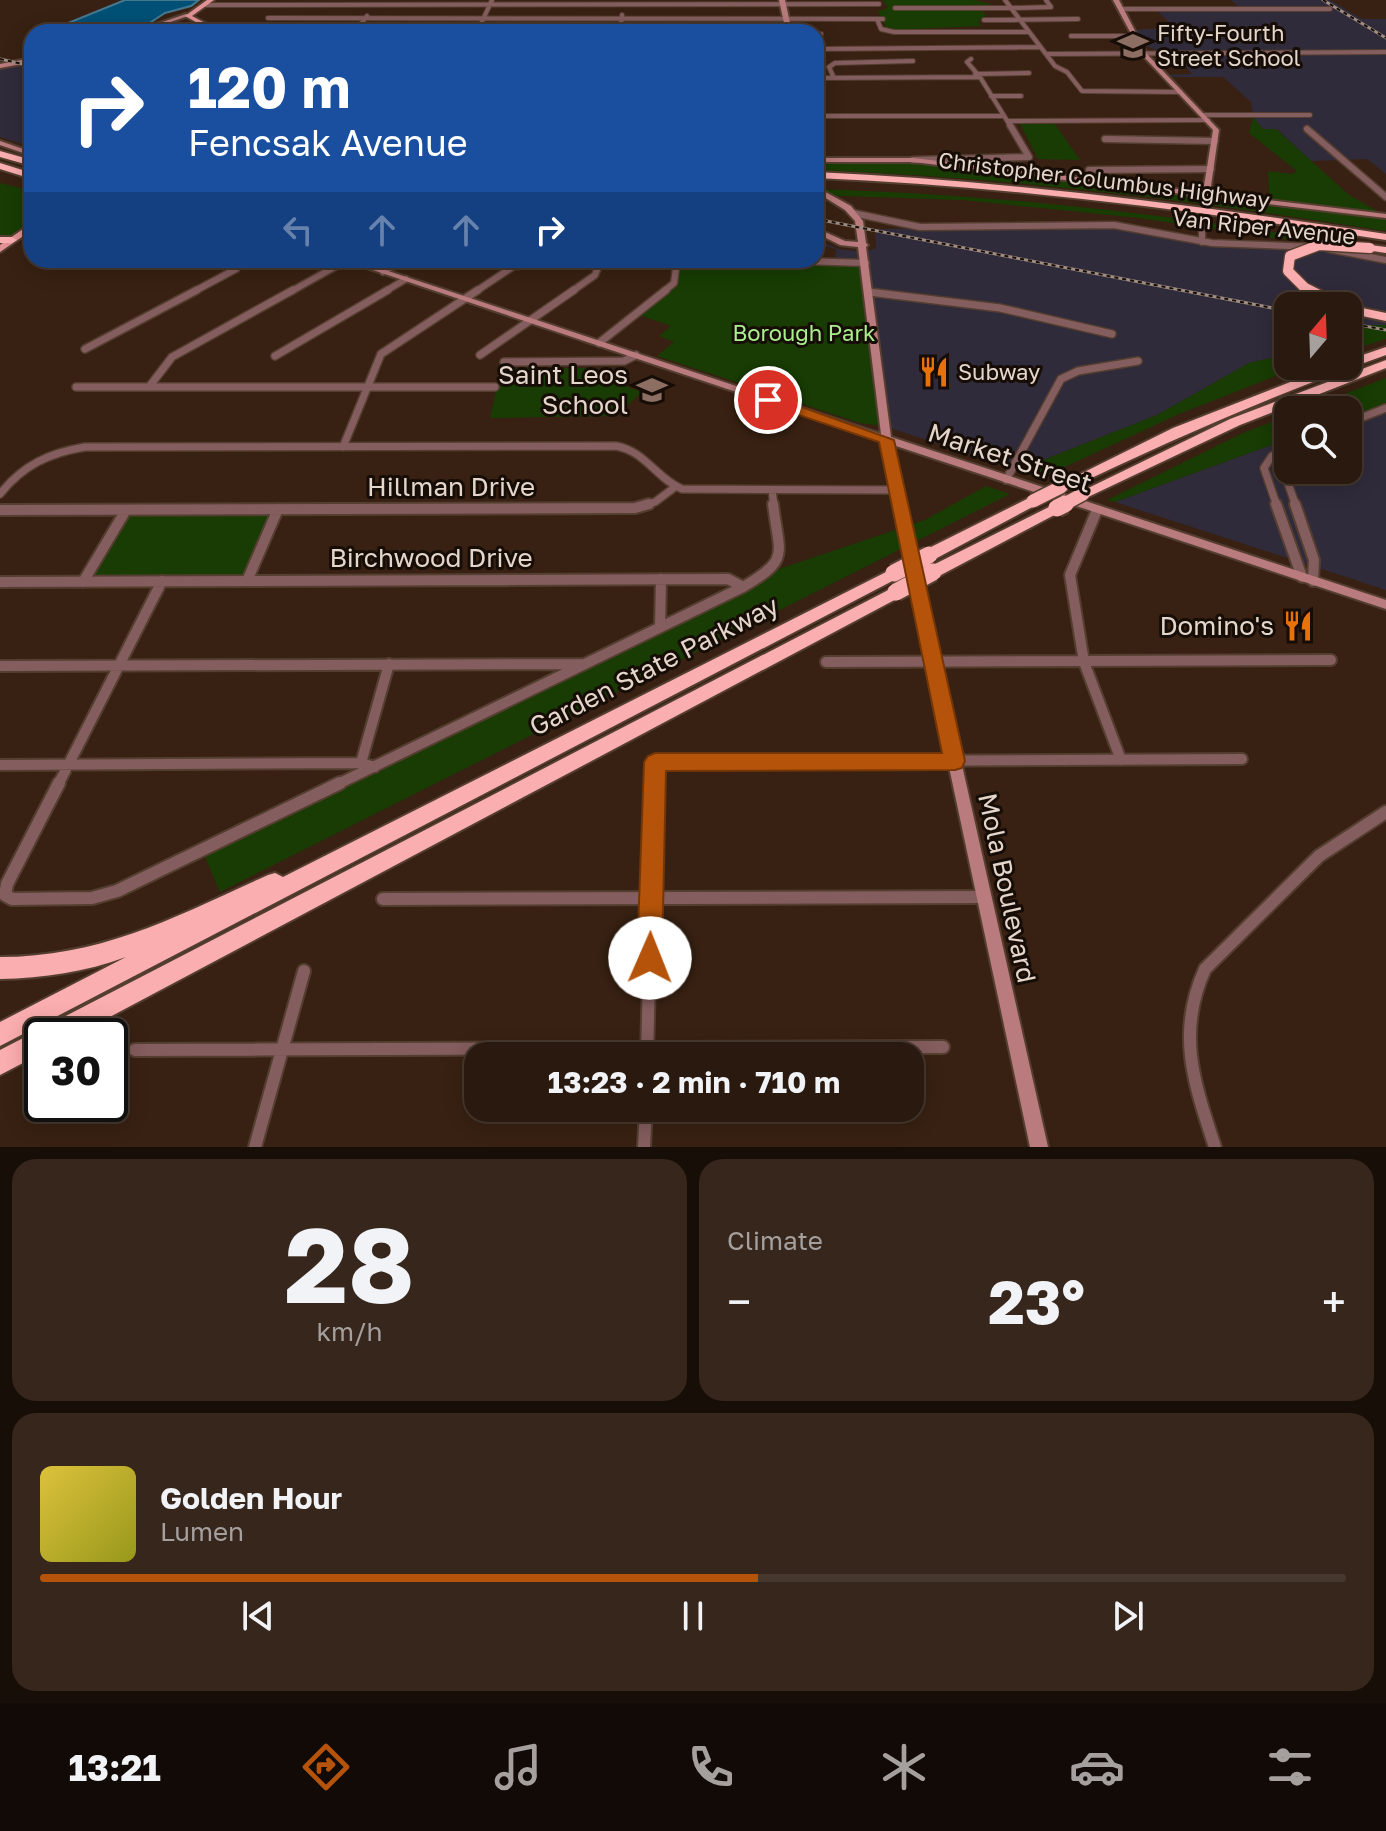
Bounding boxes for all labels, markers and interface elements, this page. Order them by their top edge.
place label: Fifty-Fourth Street School [1157,19,1301,71]
school or university icon: Fifty-Fourth Street School [1116,29,1150,63]
text: 120 m [188,53,350,120]
icon: right [56,56,160,160]
text: Fencsak Avenue [188,121,468,164]
street label: Christopher Columbus Highway [937,146,1271,213]
street label: Van Riper Avenue [1171,203,1357,250]
icon: left [276,208,320,252]
icon: ahead [360,208,404,252]
icon: ahead [444,208,488,252]
icon: right [528,208,572,252]
north arrow [1274,292,1362,380]
map controls [1274,292,1362,484]
park label: Borough Park [732,319,876,346]
restaurant icon: Subway [917,355,951,389]
place label: Subway [958,358,1040,385]
place label: Saint Leos School [498,359,628,420]
pin [734,366,802,434]
school or university icon: Saint Leos School [635,373,669,407]
icon: arrive [746,378,790,422]
button: search [1274,396,1362,484]
street label: Market Street [924,416,1096,499]
street label: Hillman Drive [367,471,535,502]
street label: Birchwood Drive [329,542,533,573]
street label: Garden State Parkway [524,589,784,742]
restaurant icon: Domino's [1281,609,1315,643]
place label: Domino's [1159,610,1274,641]
street label: Mola Boulevard [972,790,1043,986]
position arrow [608,916,692,1000]
speed limit sign: 30 [24,1018,128,1122]
text: 13:23 · 2 min · 710 m [548,1064,840,1100]
text: 28 [284,1201,415,1326]
text: Climate [727,1225,823,1256]
text: 23° [988,1265,1085,1337]
text: − [727,1275,751,1328]
text: + [1322,1275,1346,1328]
text: km/h [316,1316,383,1347]
text: Golden Hour [160,1480,342,1516]
text: Lumen [160,1516,244,1547]
icon: previous [236,1594,280,1638]
icon: pause [671,1594,715,1638]
icon: next [1106,1594,1150,1638]
icon: directions [298,1739,354,1795]
icon: music [490,1739,546,1795]
icon: phone [683,1739,739,1795]
icon: climate [876,1739,932,1795]
icon: car [1069,1739,1125,1795]
icon: filters [1262,1739,1318,1795]
text: 13:21 [68,1746,161,1789]

